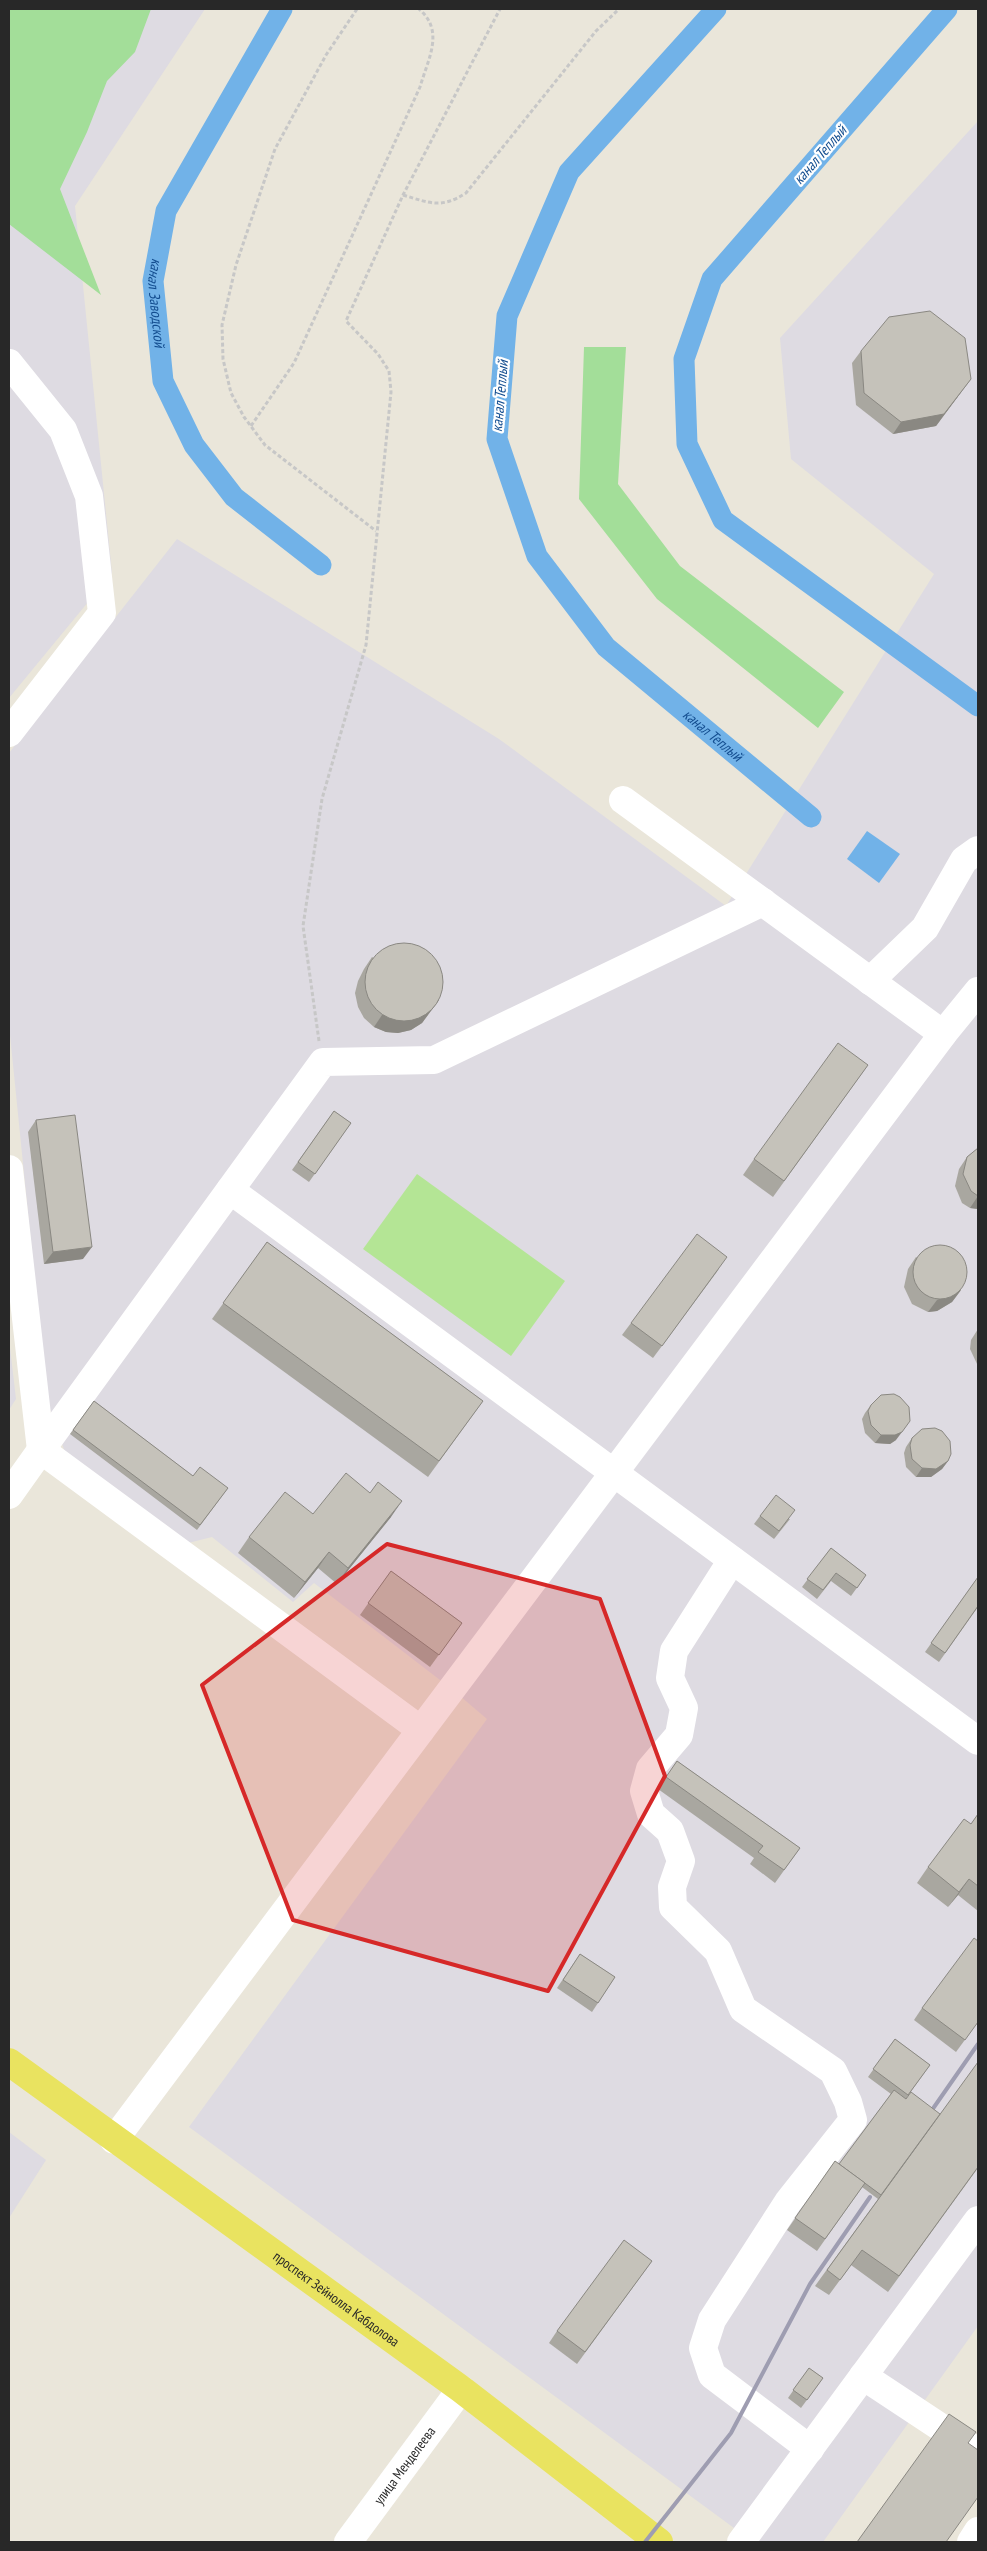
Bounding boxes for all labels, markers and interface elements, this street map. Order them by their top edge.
water label: канал Теплый [789,120,851,188]
water label: канал Заводской [144,257,170,350]
water label: канал Теплый [487,358,512,433]
water label: канал Теплый [679,705,748,766]
street label: проспект Зейнолла Кабдолова [270,2247,403,2350]
street label: улица Менделеева [370,2423,439,2508]

